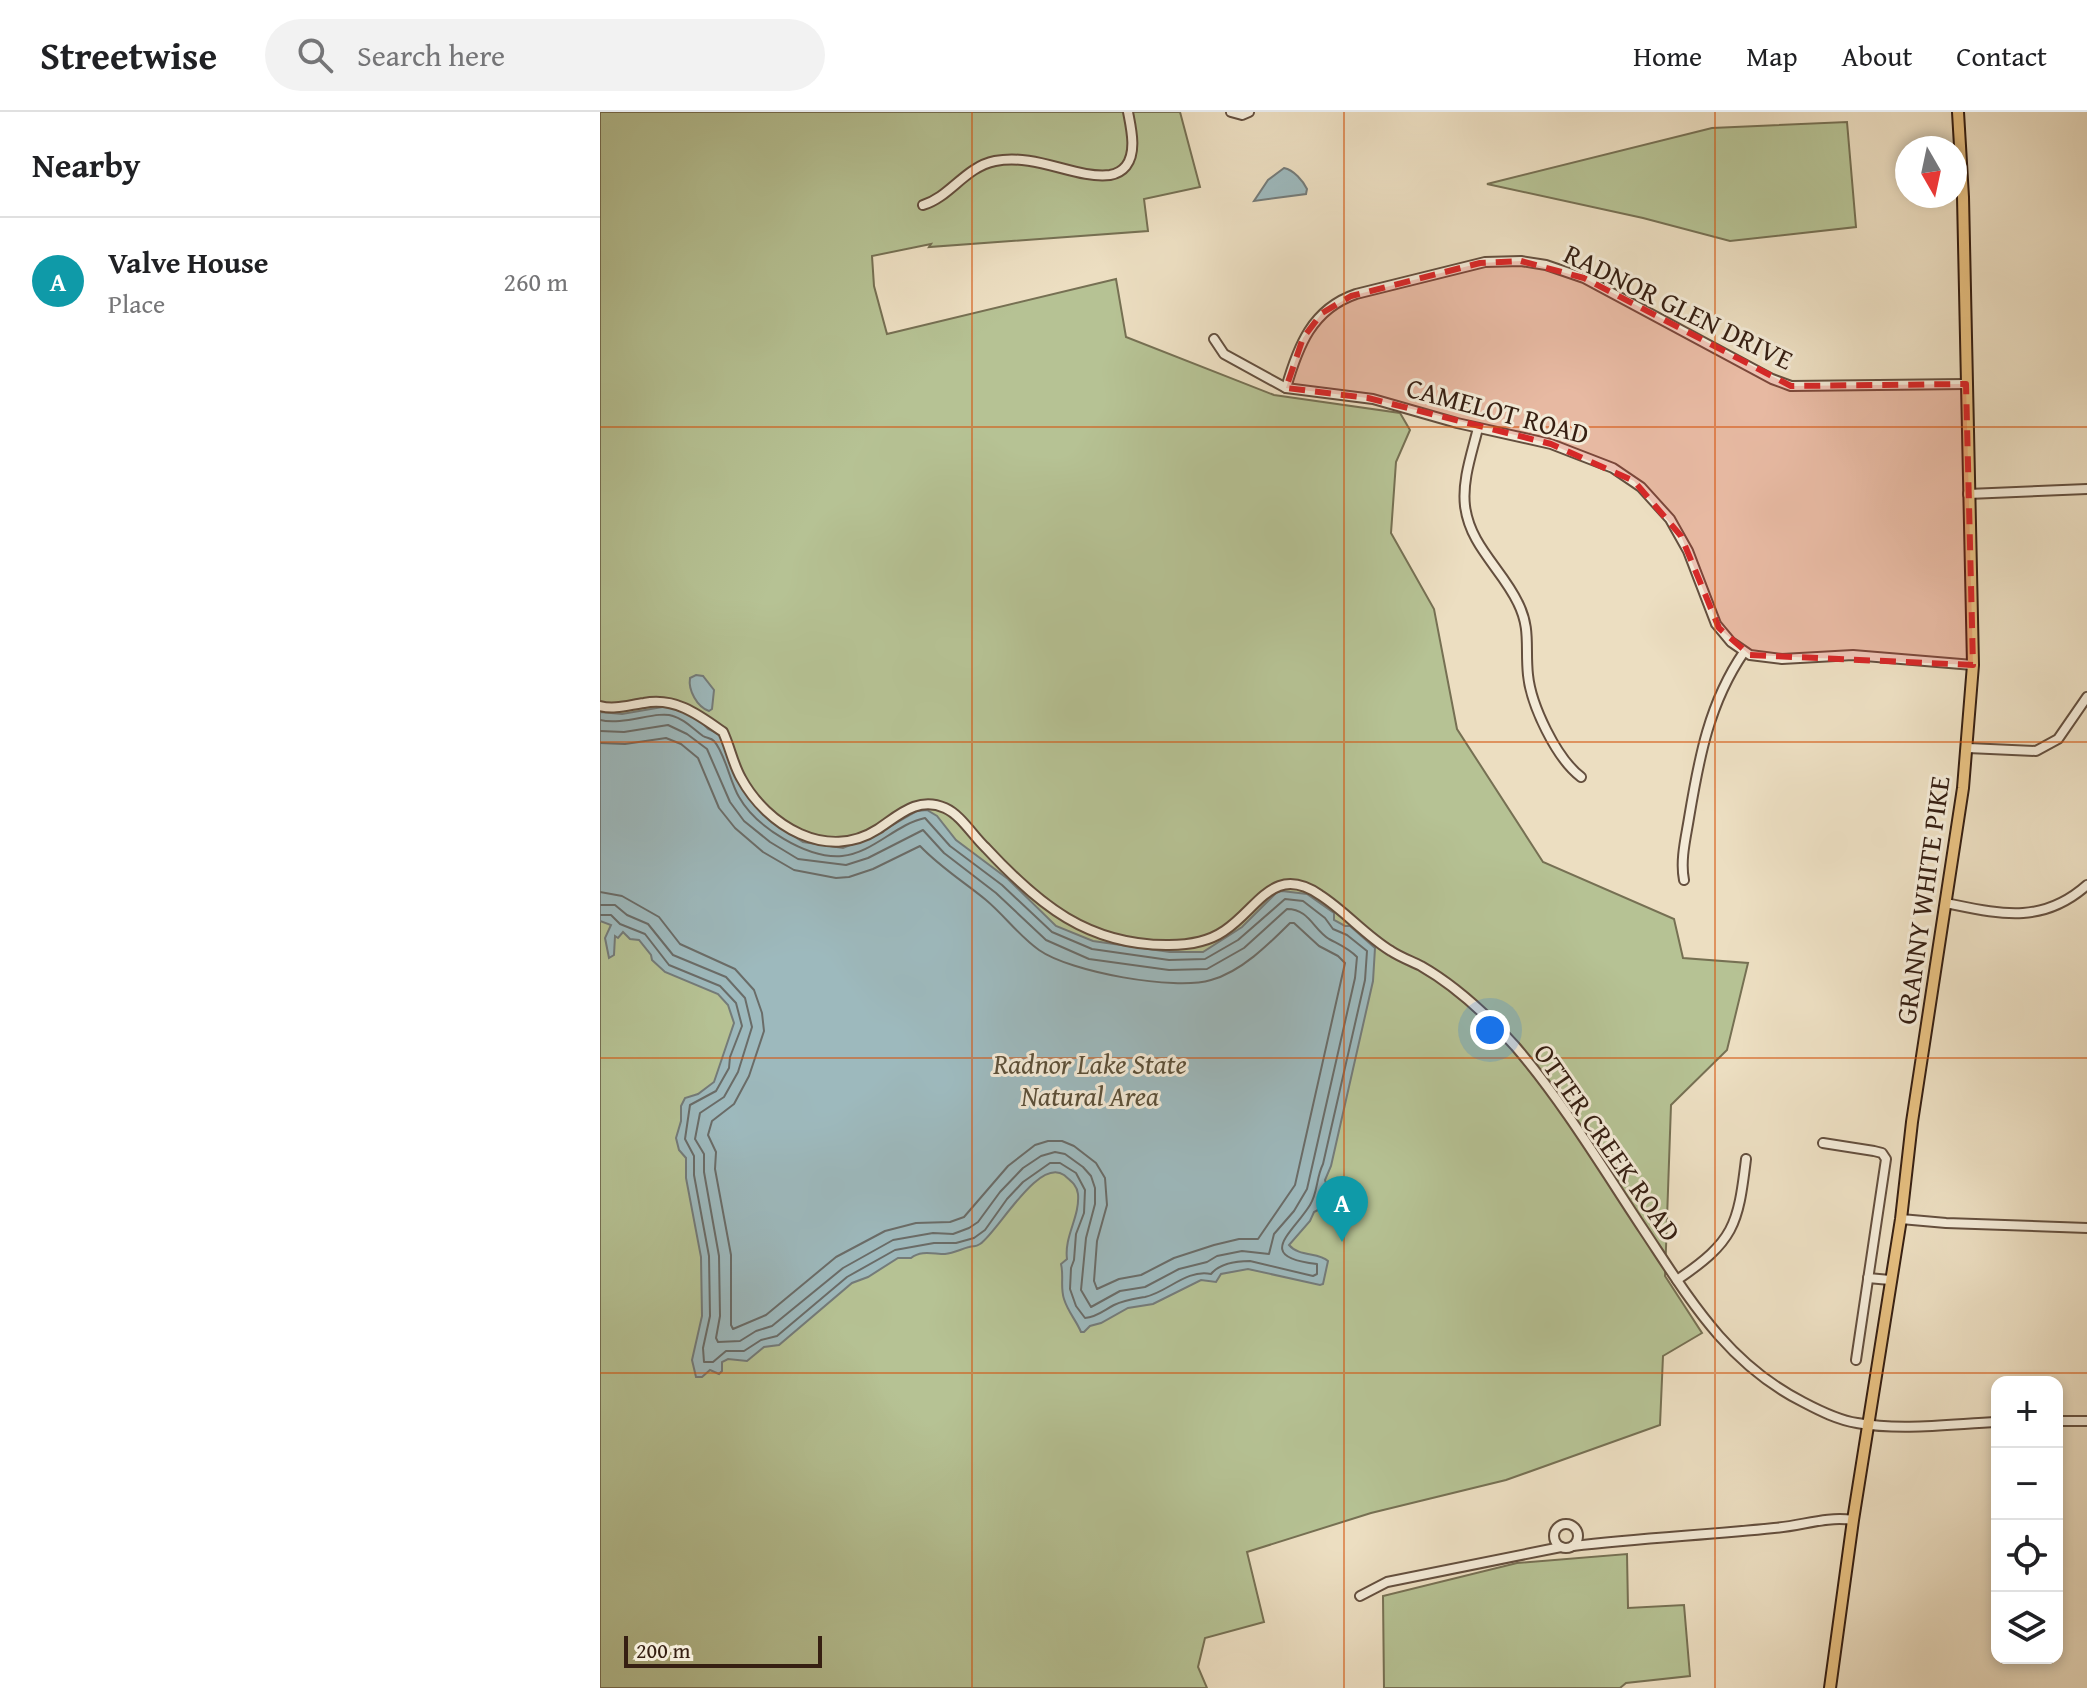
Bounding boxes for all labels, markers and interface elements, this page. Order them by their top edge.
search box [265,19,825,91]
text: Streetwise [40,27,217,83]
icon: search [293,33,337,77]
text: Search here [357,33,505,77]
text: Home [1633,35,1702,76]
text: Map [1746,35,1798,76]
text: About [1842,35,1912,76]
text: Contact [1956,35,2047,76]
north arrow [1895,136,1967,208]
text: Nearby [32,140,141,189]
street label: RADNOR GLEN DRIVE [1557,233,1801,379]
text: Valve House [108,240,269,284]
text: A [50,262,66,301]
text: 260 m [503,262,568,301]
text: Place [108,284,165,323]
street label: CAMELOT ROAD [1402,366,1594,454]
street label: GRANNY WHITE PIKE [1884,773,1960,1027]
your location [1470,1010,1510,1050]
street label: OTTER CREEK ROAD [1524,1035,1692,1249]
park label: Radnor Lake State Natural Area [992,1043,1187,1116]
pin: A [1316,1176,1368,1242]
map controls [1991,1376,2063,1664]
button: + [1991,1376,2063,1448]
button: − [1991,1448,2063,1520]
button: locate [1991,1520,2063,1592]
button: layers [1991,1592,2063,1664]
scale bar [624,1632,822,1668]
text: 200 m [636,1634,691,1666]

